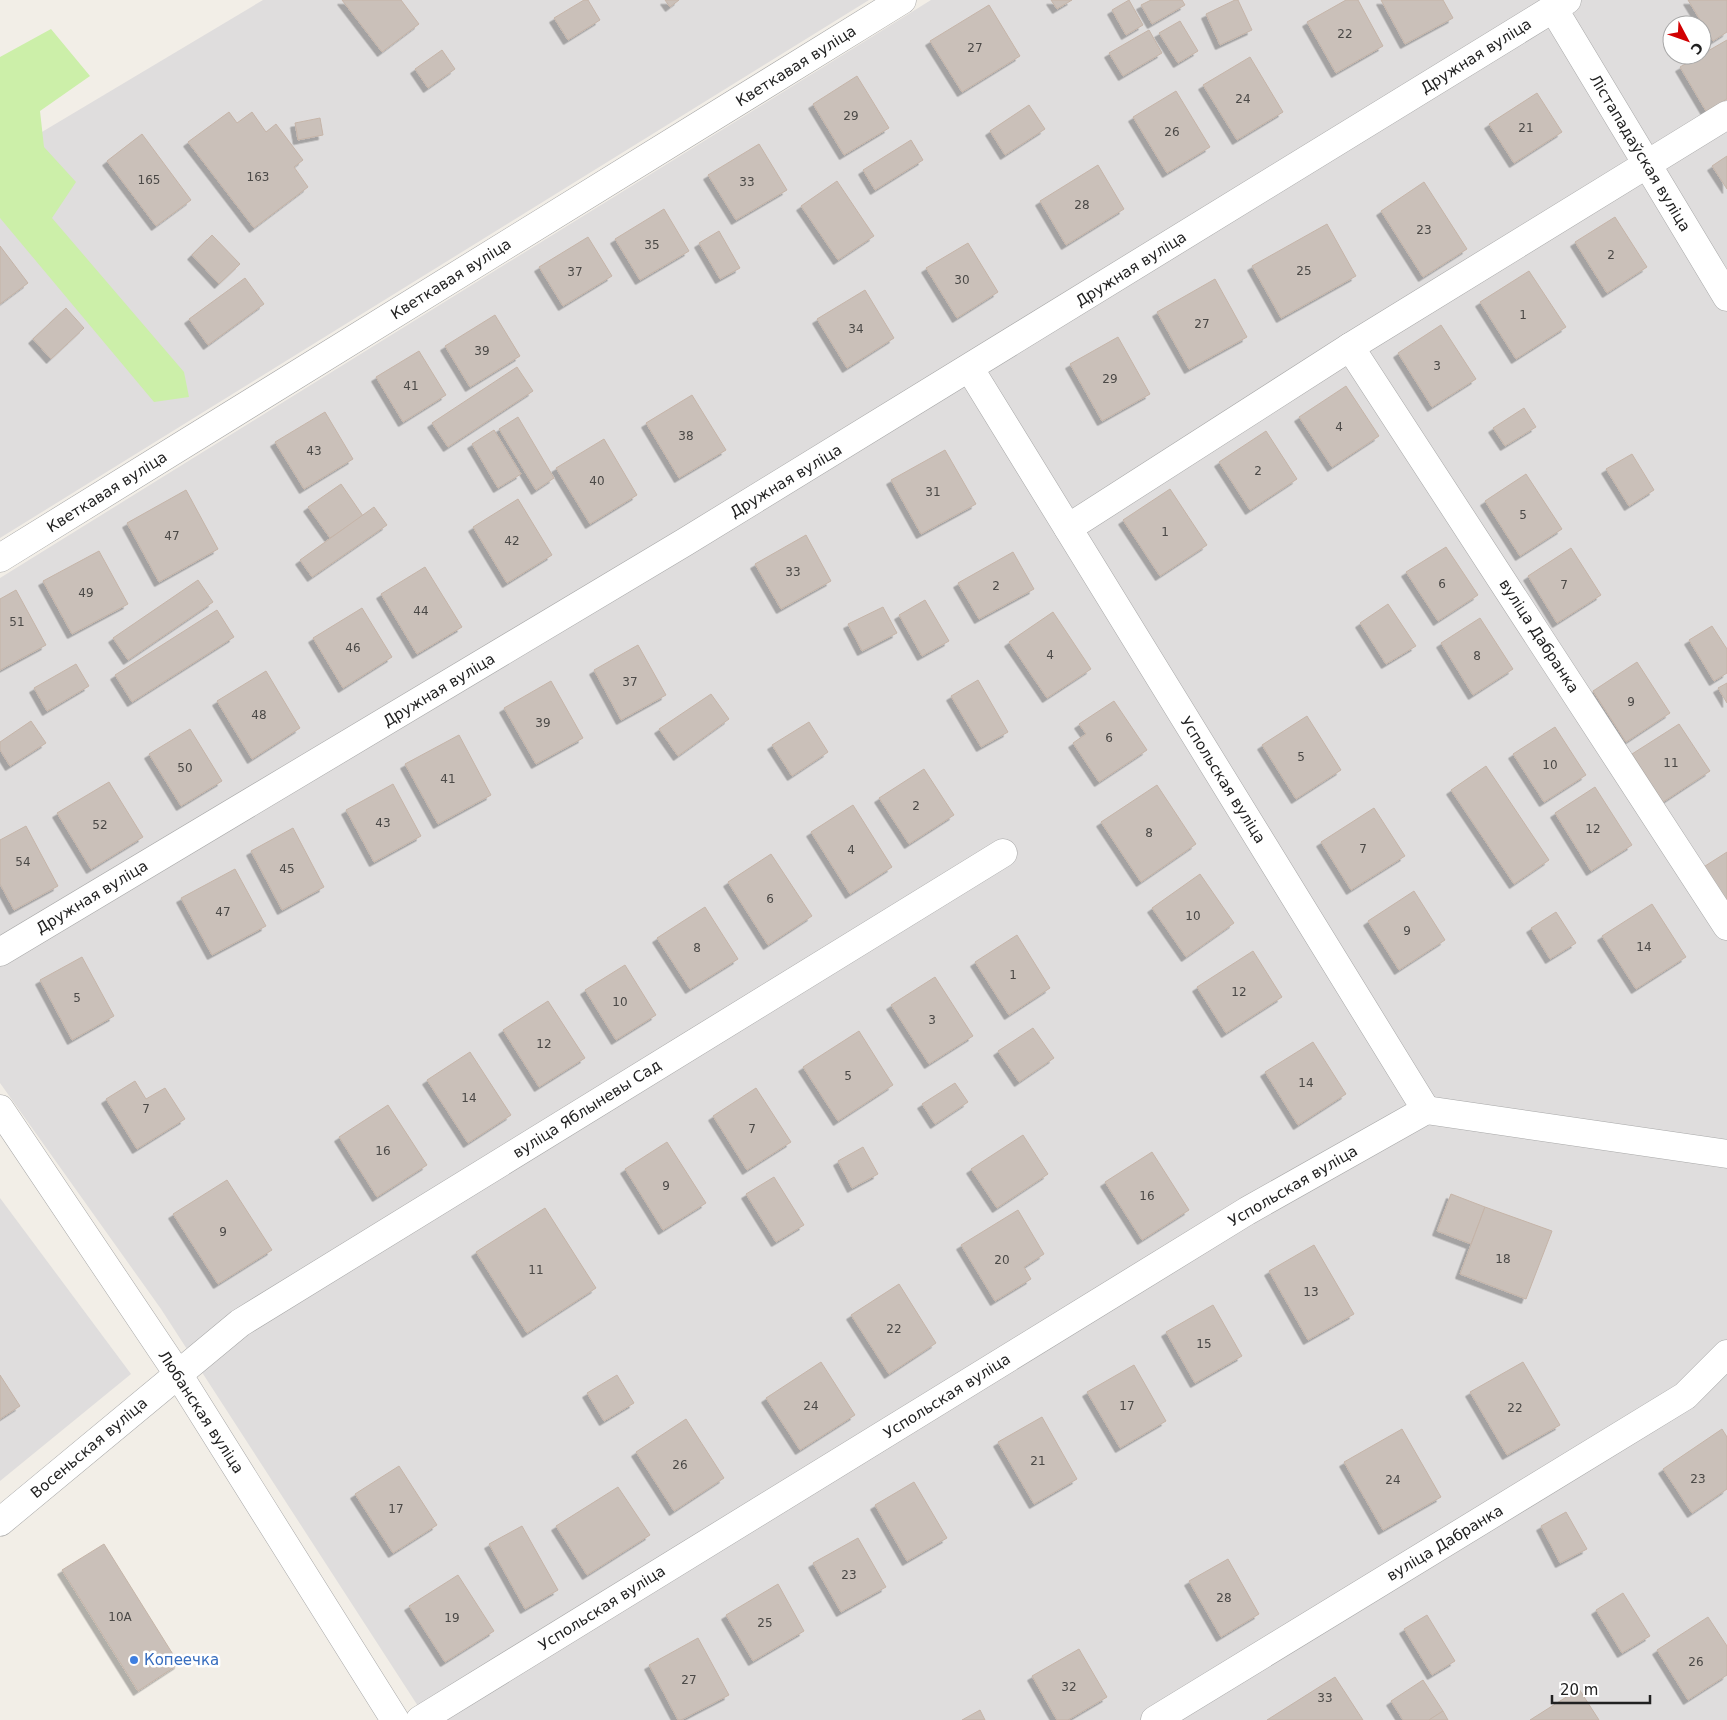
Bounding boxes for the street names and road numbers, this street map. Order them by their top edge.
street label: Дружная вуліца [1417,15,1535,97]
street label: Кветкавая вуліца [733,22,859,110]
street label: Лістападаўская вуліца [1586,71,1694,235]
street label: Дружная вуліца [1072,228,1190,310]
street label: Кветкавая вуліца [388,235,514,323]
street label: Дружная вуліца [727,441,845,521]
street label: Кветкавая вуліца [44,448,170,536]
street label: вуліца Дабранка [1495,576,1583,696]
street label: Дружная вуліца [380,650,498,730]
street label: Успольская вуліца [1177,713,1269,847]
street label: Дружная вуліца [33,857,151,937]
street label: вуліца Яблыневы Сад [510,1056,664,1162]
street label: Успольская вуліца [1225,1142,1361,1230]
street label: Любанская вуліца [154,1347,248,1477]
street label: Успольская вуліца [880,1350,1014,1442]
street label: Восеньская вуліца [27,1394,151,1502]
street label: вуліца Дабранка [1384,1501,1506,1585]
street label: Успольская вуліца [535,1562,669,1654]

